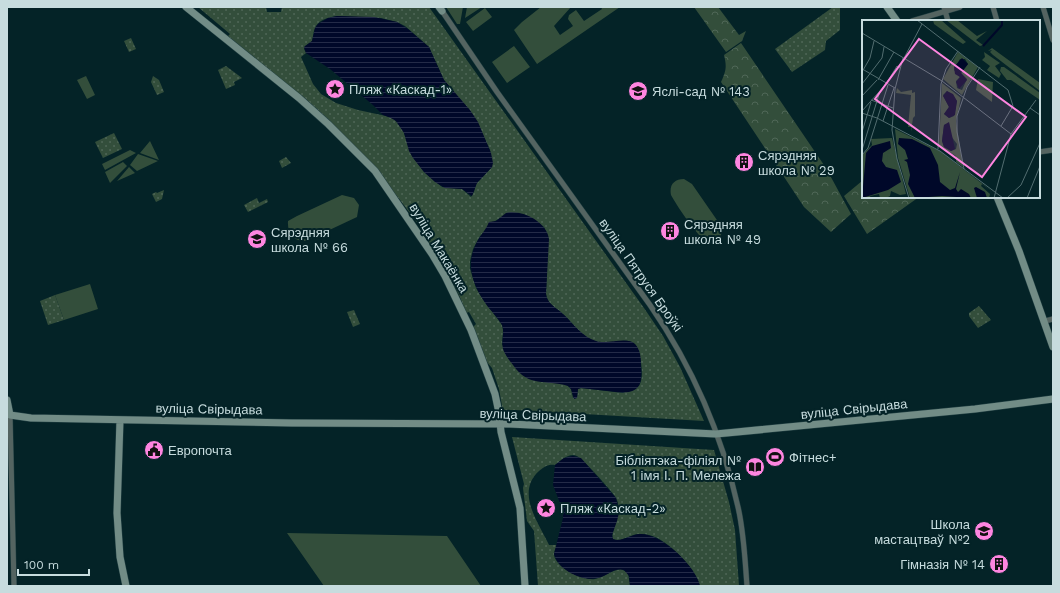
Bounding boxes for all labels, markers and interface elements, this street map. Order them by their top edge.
inset map [862,20,1040,198]
place icon: Пляж «Каскад-1» [324,78,346,100]
school or university icon: Яслі-сад № 143 [627,80,649,102]
place label: Пляж «Каскад-1» [349,82,452,97]
place label: Яслі-сад № 143 [652,84,750,99]
place label: Сярэдняя школа № 29 [758,148,835,178]
building icon: Сярэдняя школа № 29 [733,151,755,173]
street label: вуліца Макаёнка [406,201,472,296]
street label: вуліца Пятруся Броўкі [596,216,686,334]
place label: Сярэдняя школа № 49 [684,217,761,247]
building icon: Сярэдняя школа № 49 [659,220,681,242]
place label: Сярэдняя школа № 66 [271,225,348,255]
school or university icon: Сярэдняя школа № 66 [246,228,268,250]
street label: вуліца Свірыдава [800,396,909,422]
street label: вуліца Свірыдава [155,401,263,417]
street label: вуліца Свірыдава [479,406,587,424]
public building icon: Европочта [143,439,165,461]
place label: Европочта [168,443,233,458]
sports icon: Фітнес+ [764,446,786,468]
place label: Фітнес+ [789,450,837,465]
place label: Бібліятэка-філіял № 1 імя І. П. Мележа [615,453,742,483]
library icon: Бібліятэка-філіял № 1 імя І. П. Мележа [744,456,766,478]
place icon: Пляж «Каскад-2» [535,497,557,519]
place label: Пляж «Каскад-2» [560,501,666,516]
place label: Школа мастацтваў №2 [874,517,971,547]
school or university icon: Школа мастацтваў №2 [973,520,995,542]
scale bar [18,551,89,577]
building icon: Гімназія № 14 [988,553,1010,575]
place label: Гімназія № 14 [900,557,985,572]
text: 100 m [24,558,59,572]

